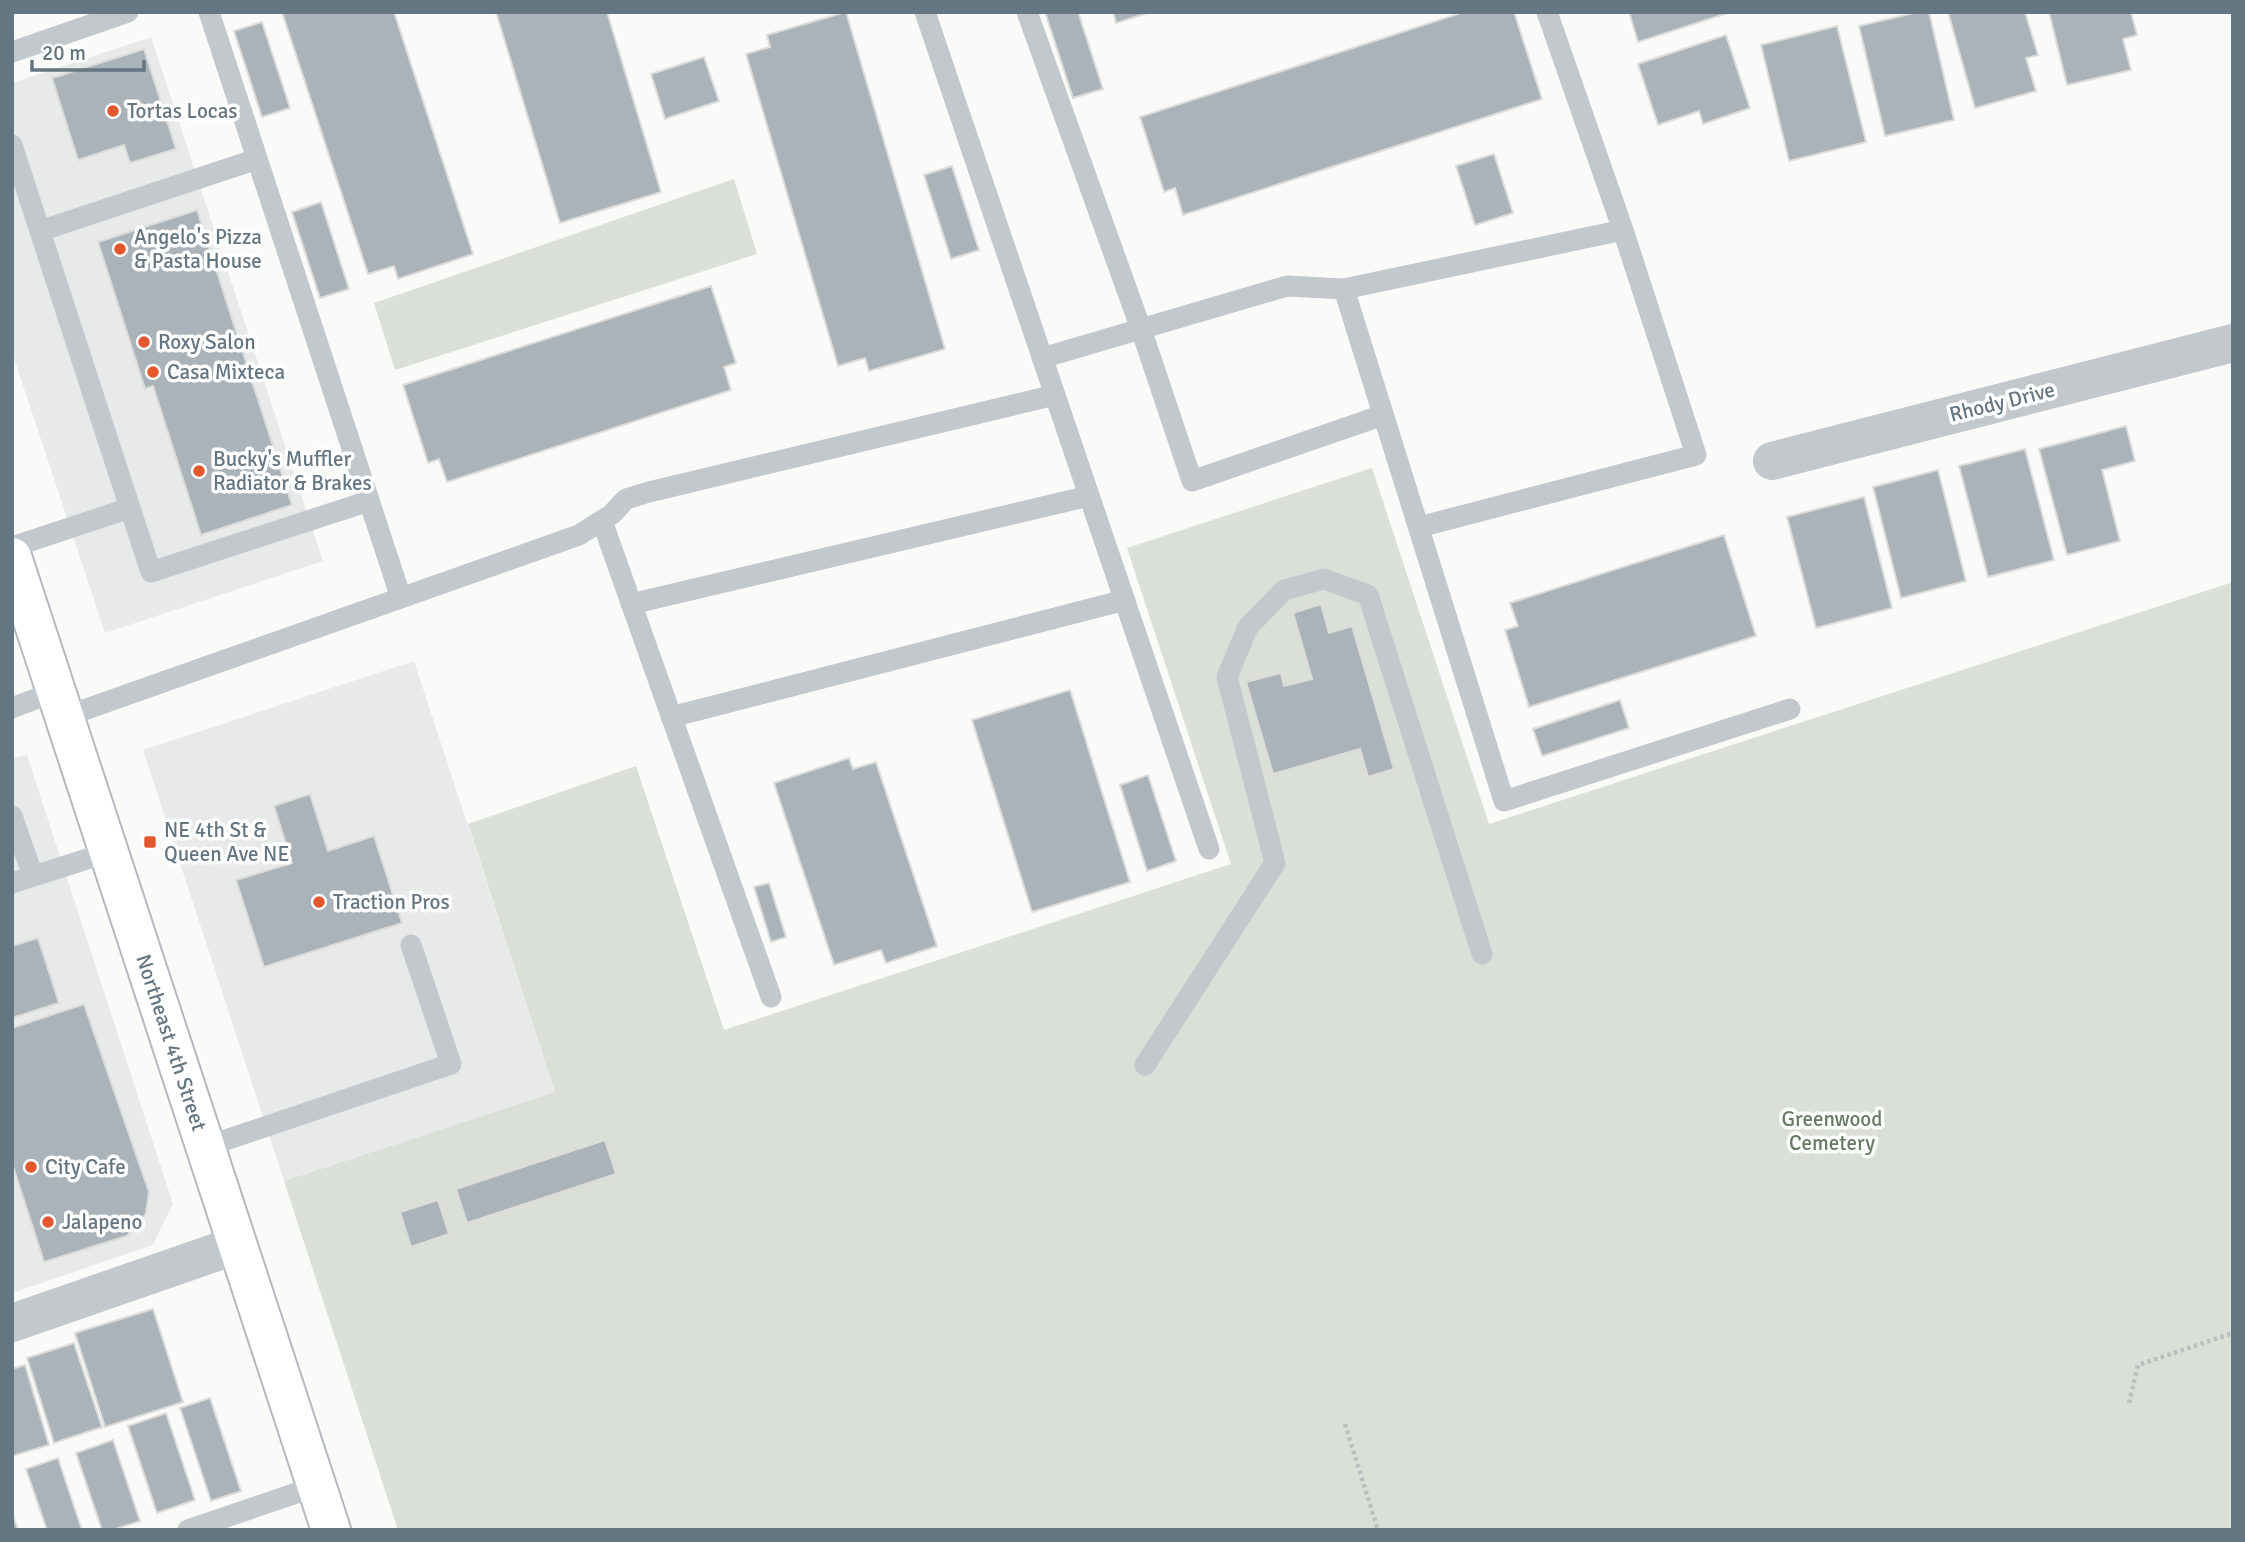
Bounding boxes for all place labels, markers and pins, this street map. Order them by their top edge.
place label: Tortas Locas [127,98,238,124]
marker: Tortas Locas [105,103,121,119]
place label: Angelo's Pizza & Pasta House [134,224,262,274]
marker: Angelo's Pizza & Pasta House [112,241,128,257]
place label: Roxy Salon [158,329,256,355]
marker: Roxy Salon [136,334,152,350]
place label: Casa Mixteca [167,359,285,385]
marker: Casa Mixteca [145,364,161,380]
place label: Bucky's Muffler Radiator & Brakes [213,446,372,496]
marker: Bucky's Muffler Radiator & Brakes [191,463,207,479]
place label: NE 4th St & Queen Ave NE [164,817,289,867]
marker: NE 4th St & Queen Ave NE [142,834,158,850]
place label: Traction Pros [333,889,450,915]
marker: Traction Pros [311,894,327,910]
place label: City Cafe [45,1154,126,1180]
marker: City Cafe [23,1159,39,1175]
place label: Jalapeno [62,1209,142,1235]
marker: Jalapeno [40,1214,56,1230]

